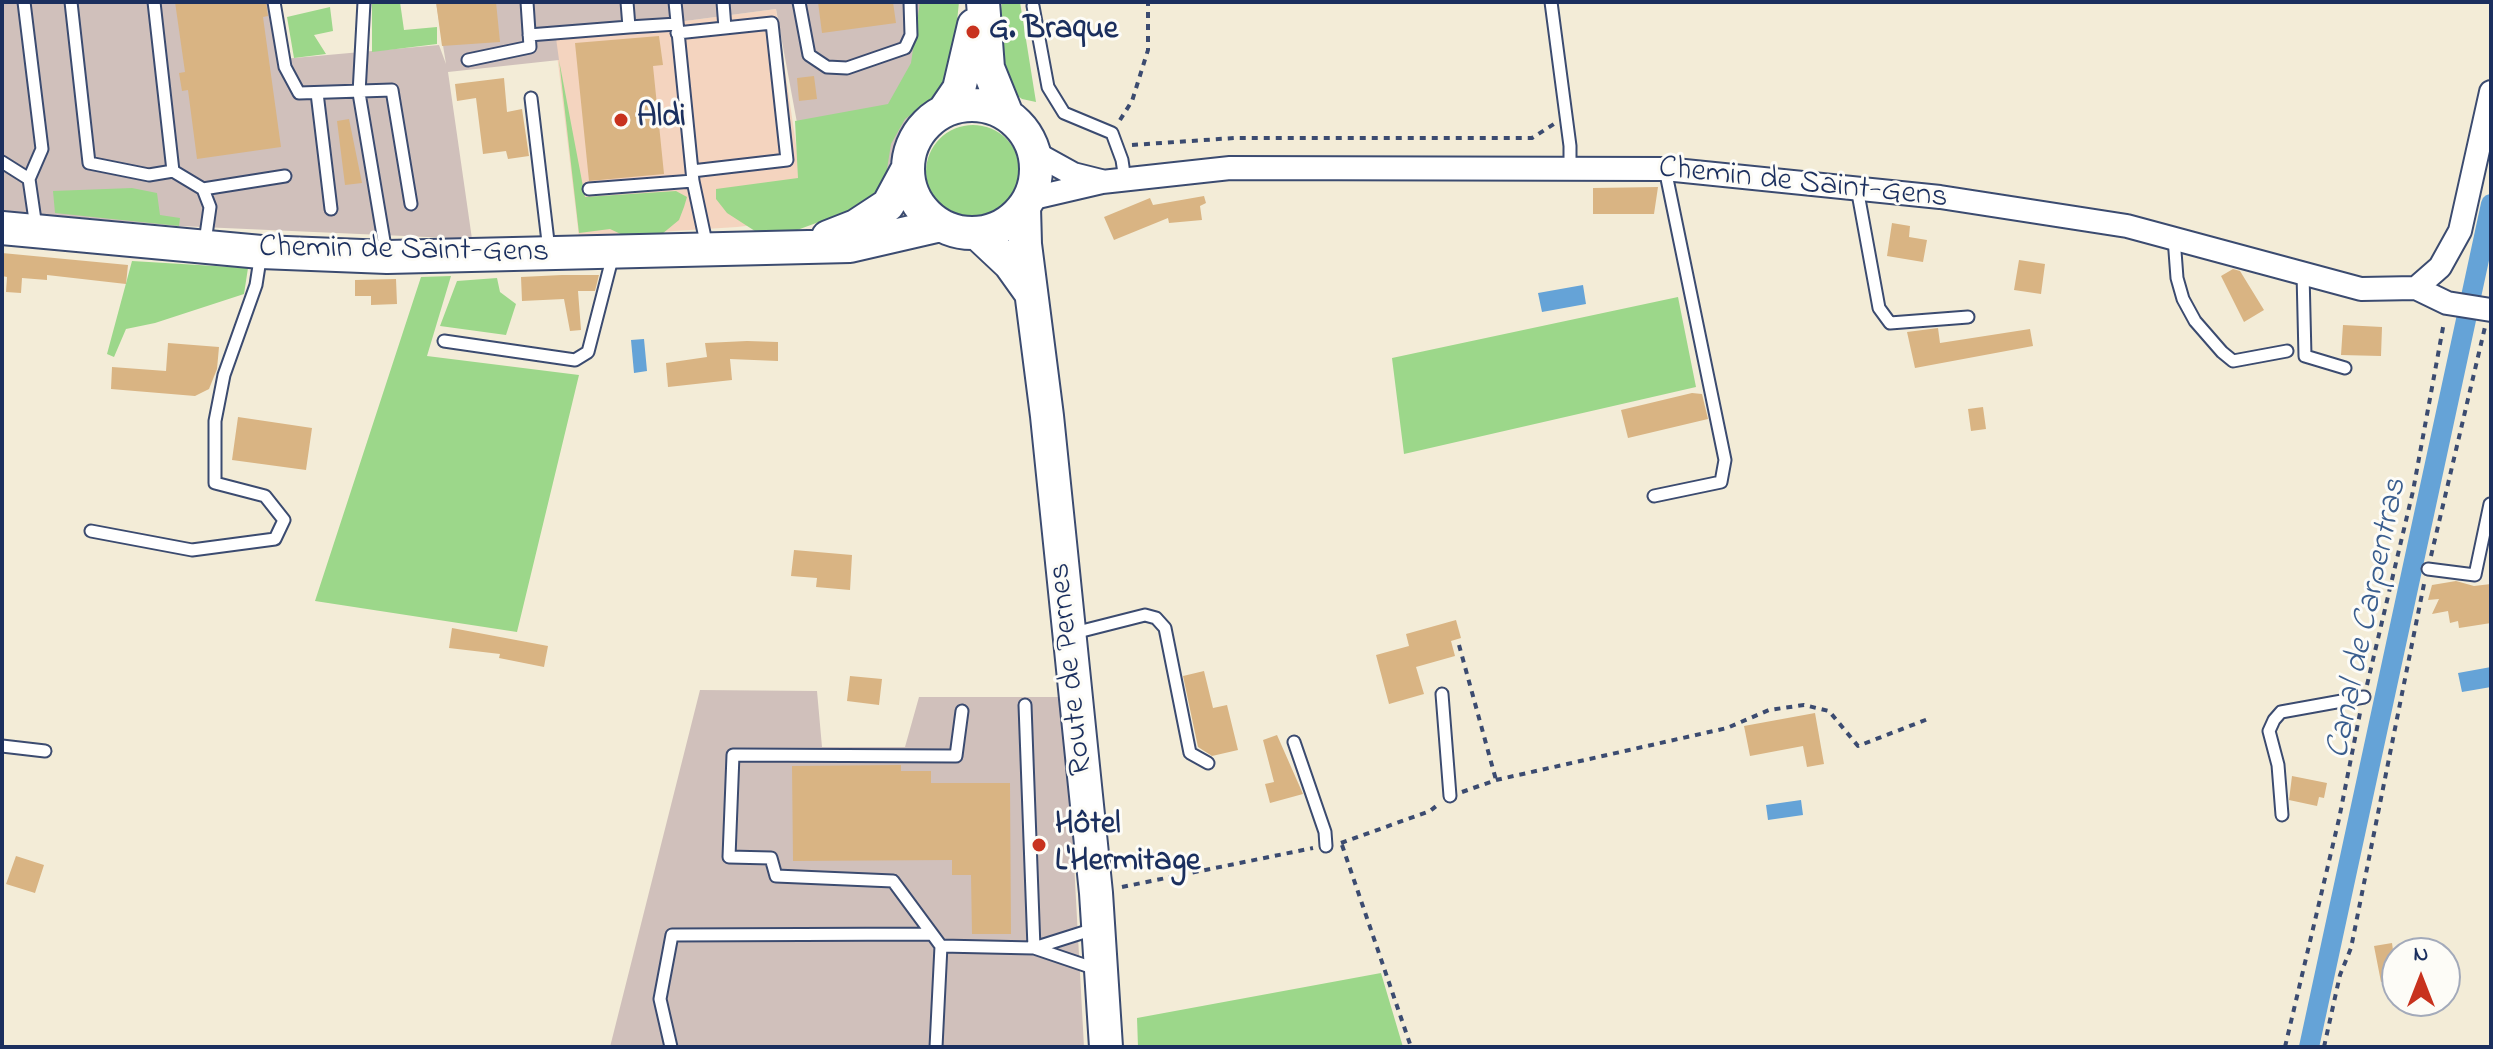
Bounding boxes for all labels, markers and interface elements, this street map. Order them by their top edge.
place label: G. Braque [989,13,1118,51]
marker: G. Braque [964,23,982,41]
place label: Aldi [637,101,686,139]
marker: Aldi [612,111,630,129]
street label: Chemin de Saint-Gens [1657,151,1949,219]
street label: Chemin de Saint-Gens [259,230,549,274]
water label: Canal de Carpentras [2319,475,2419,763]
street label: Route de Pernes [1043,561,1103,777]
place label: Hôtel L'Hermitage [1055,808,1200,883]
marker: Hôtel L'Hermitage [1030,836,1048,854]
north arrow [2381,937,2461,1017]
text: N [2414,939,2428,971]

